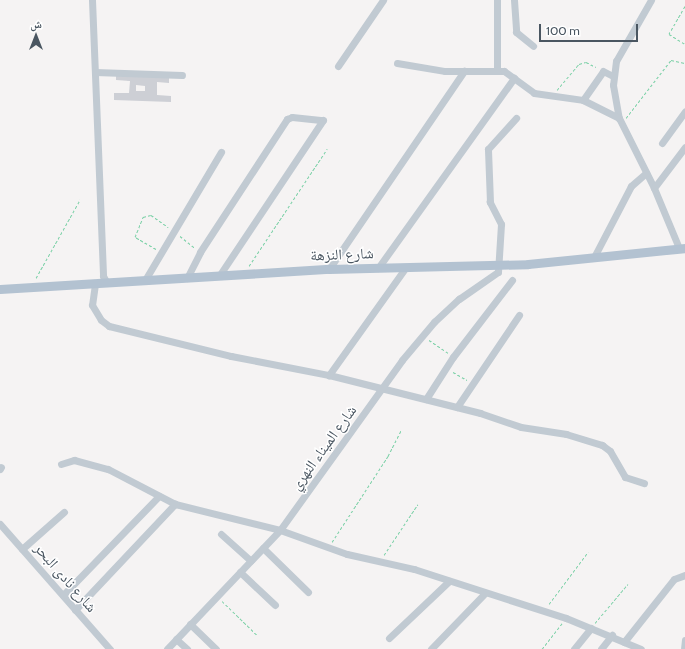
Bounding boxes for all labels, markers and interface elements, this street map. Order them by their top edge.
north arrow [16,16,56,56]
scale bar [541,16,640,42]
text: ش [30,17,42,31]
text: 100 m [546,23,580,38]
street label: شارع النزهة [310,245,374,265]
street label: شارع الميناء النهري [287,402,361,494]
street label: شارع نادى البحر [30,540,100,616]

